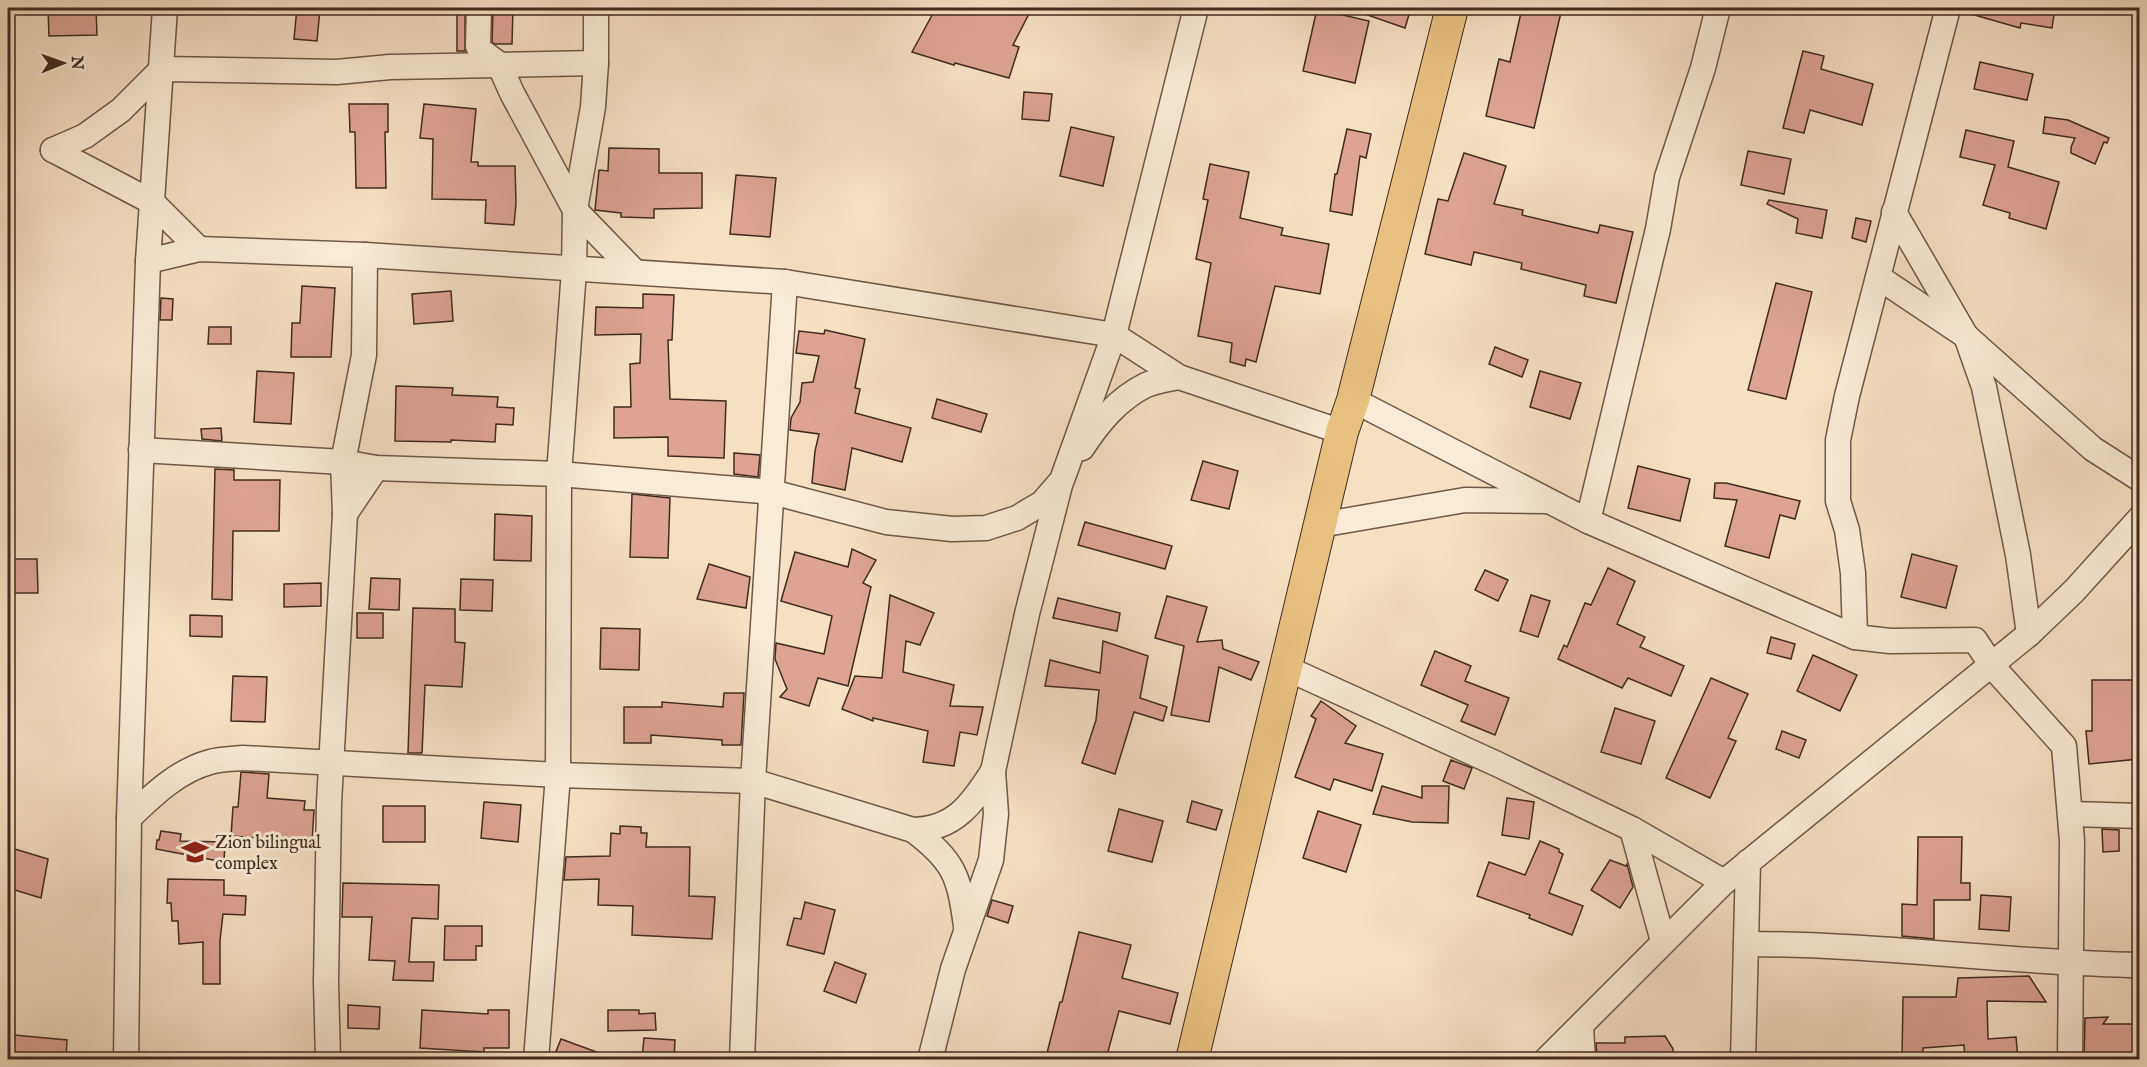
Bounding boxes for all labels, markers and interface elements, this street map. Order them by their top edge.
north arrow [33,33,93,93]
text: N [66,55,86,70]
place label: Zion bilingual complex [215,832,321,876]
school or university icon: Zion bilingual complex [180,837,210,867]

